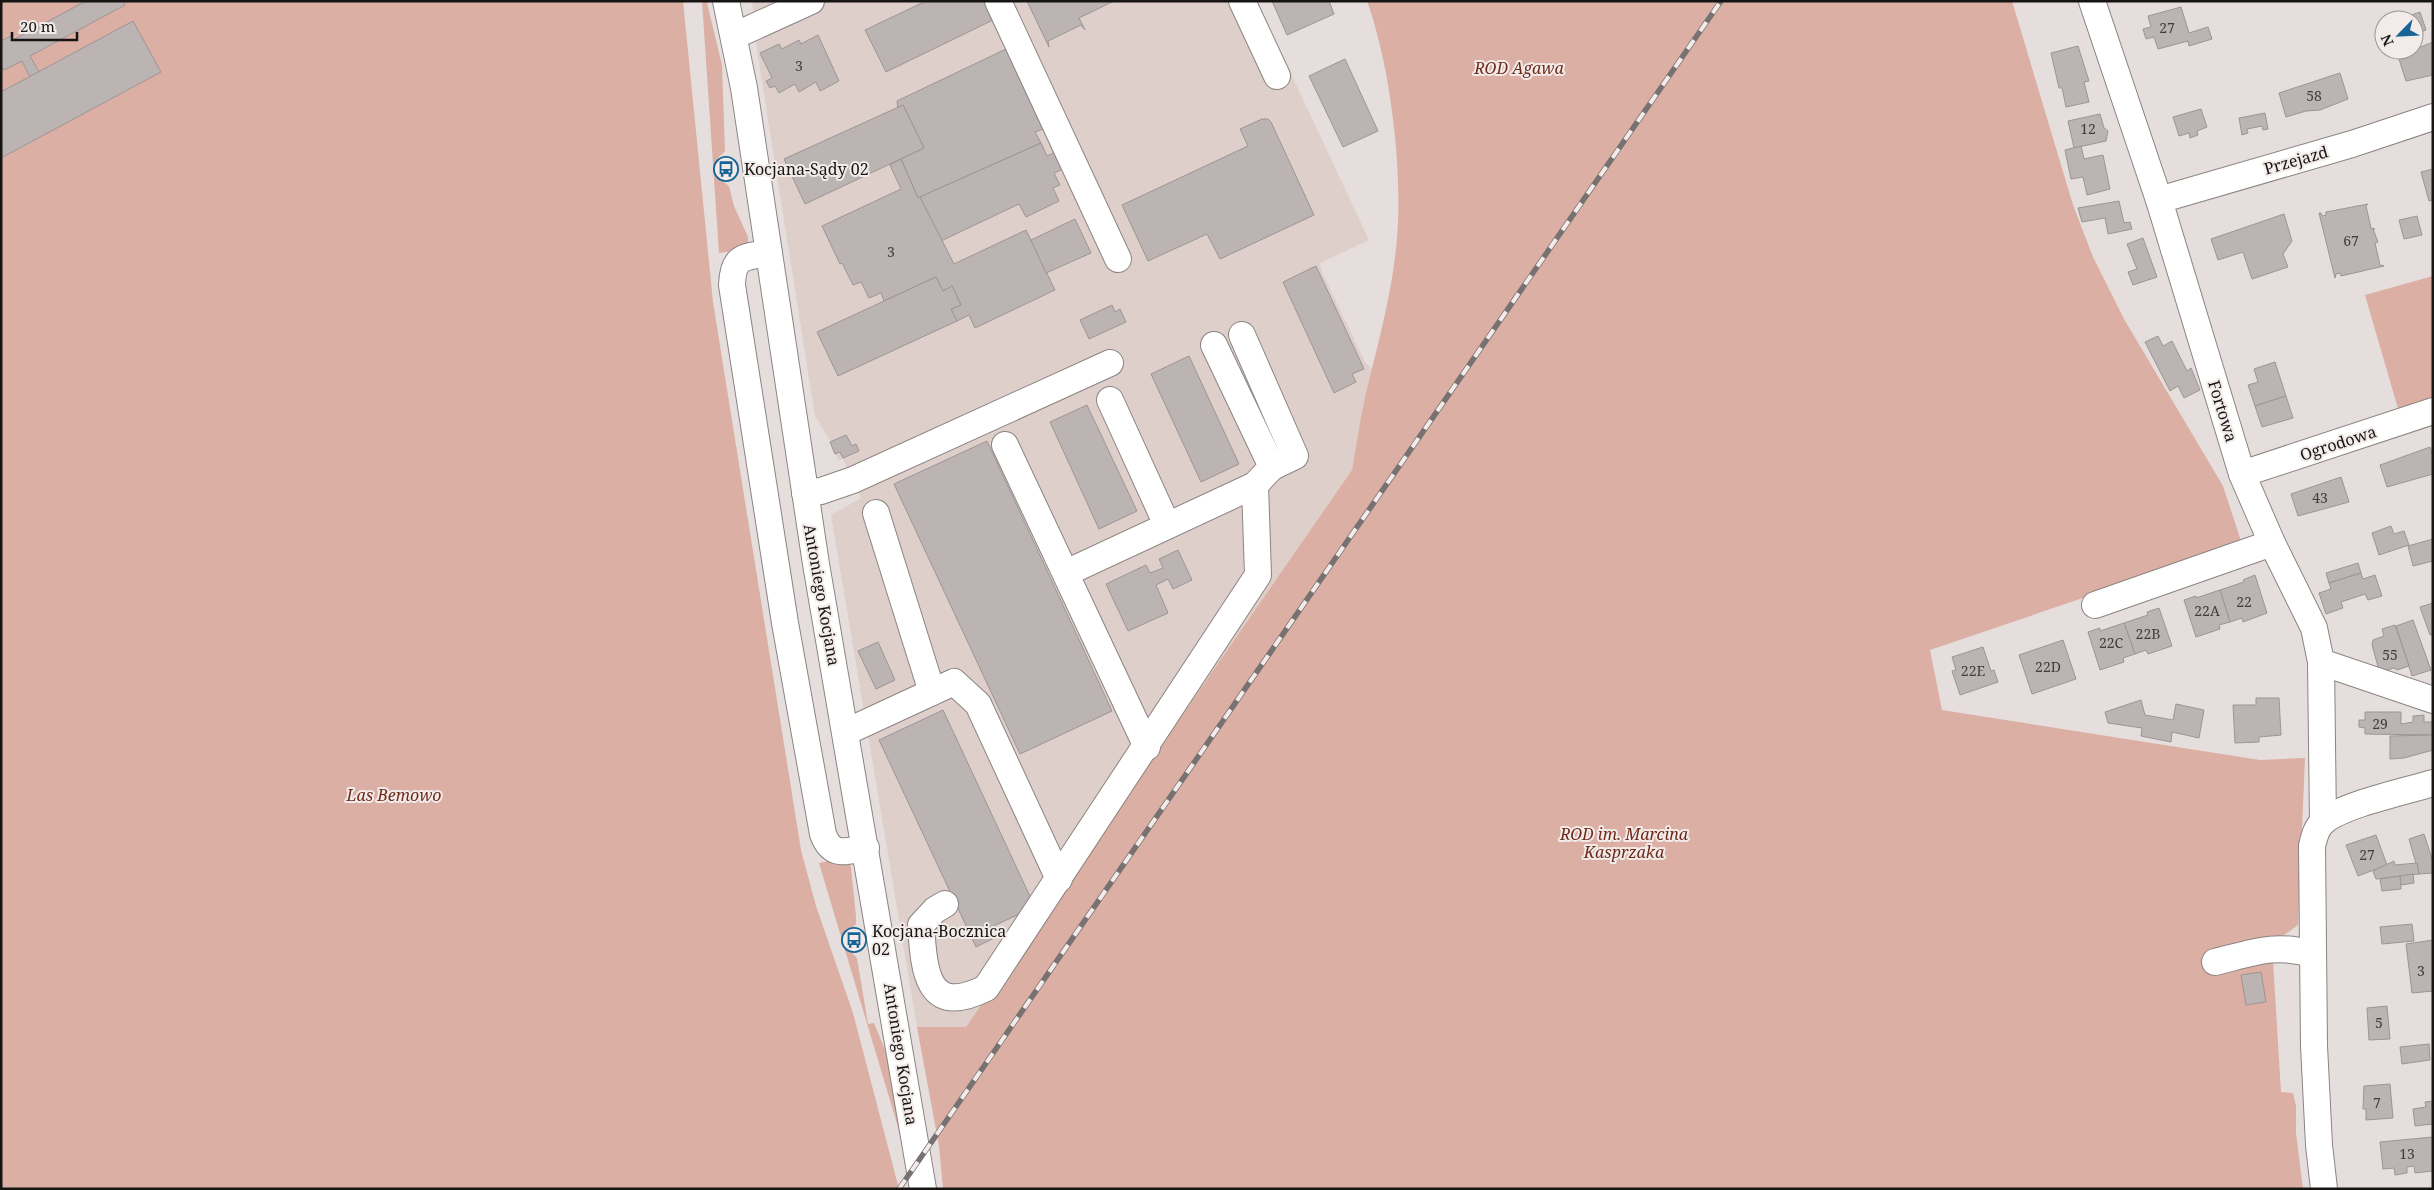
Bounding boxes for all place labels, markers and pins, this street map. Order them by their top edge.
bus stop icon: Kocjana-Sądy 02 [713,156,739,182]
place label: Kocjana-Sądy 02 [744,158,869,180]
place label: Kocjana-Bocznica 02 [872,920,1006,960]
bus stop icon: Kocjana-Bocznica 02 [841,927,867,953]

